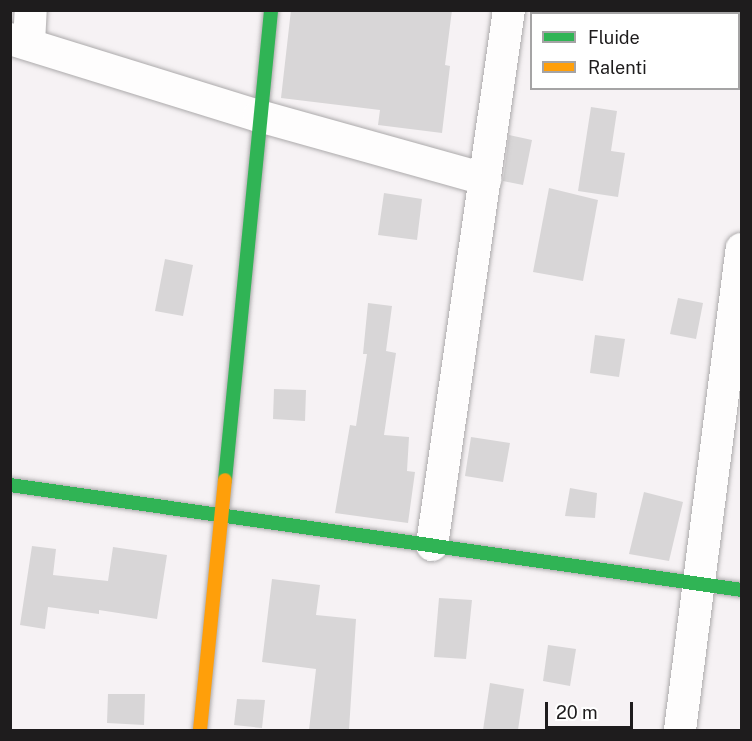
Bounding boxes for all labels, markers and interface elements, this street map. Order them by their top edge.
legend [530,12,740,90]
text: Fluide [588,27,640,48]
text: Ralenti [588,57,647,78]
scale bar [548,690,636,728]
text: 20 m [556,702,598,723]

